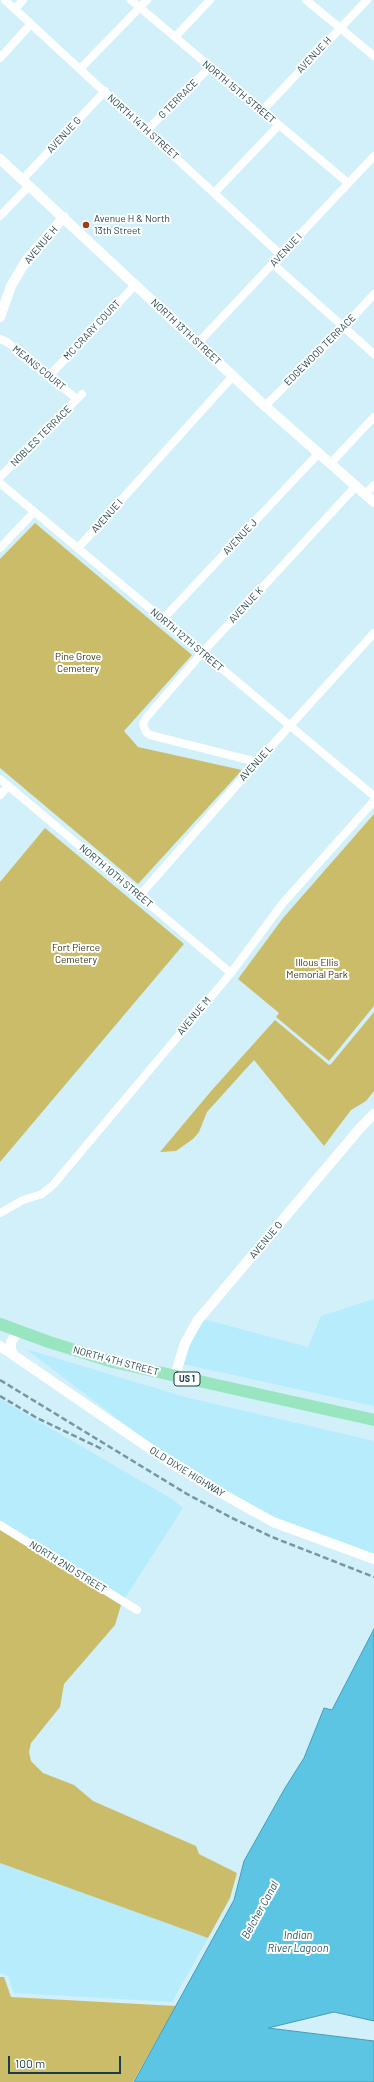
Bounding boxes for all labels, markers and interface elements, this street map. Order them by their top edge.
street label: AVENUE H [294,34,334,76]
street label: NORTH 15TH STREET [200,58,278,126]
street label: G TERRACE [156,77,200,121]
street label: NORTH 14TH STREET [105,92,181,162]
street label: AVENUE G [44,115,84,155]
place label: Avenue H & North 13th Street [94,213,170,236]
marker: Avenue H & North 13th Street [81,220,91,230]
street label: AVENUE H [22,224,60,266]
street label: AVENUE I [268,231,304,269]
street label: NORTH 13TH STREET [148,296,224,368]
street label: MC CRARY COURT [61,297,123,363]
street label: EDGEWOOD TERRACE [282,312,358,388]
street label: MEANS COURT [10,343,68,393]
street label: NOBLES TERRACE [8,403,74,469]
street label: AVENUE I [89,497,125,535]
street label: AVENUE J [220,517,260,557]
street label: AVENUE K [226,585,266,625]
street label: NORTH 12TH STREET [148,606,226,674]
park label: Pine Grove Cemetery [55,651,101,674]
street label: AVENUE L [237,743,275,783]
street label: NORTH 10TH STREET [77,842,155,910]
park label: Fort Pierce Cemetery [52,942,100,966]
park label: Illous Ellis Memorial Park [286,957,348,980]
street label: AVENUE M [175,995,213,1037]
street label: AVENUE O [247,1219,285,1261]
street label: NORTH 4TH STREET [72,1344,160,1378]
road number: US 1 [174,1372,200,1386]
street label: OLD DIXIE HIGHWAY [147,1444,227,1500]
street label: NORTH 2ND STREET [27,1538,109,1596]
water label: Belcher Canal [239,1879,281,1941]
water label: Indian River Lagoon [268,1928,328,1954]
scale bar [10,2048,123,2074]
text: 100 m [15,2056,45,2070]

